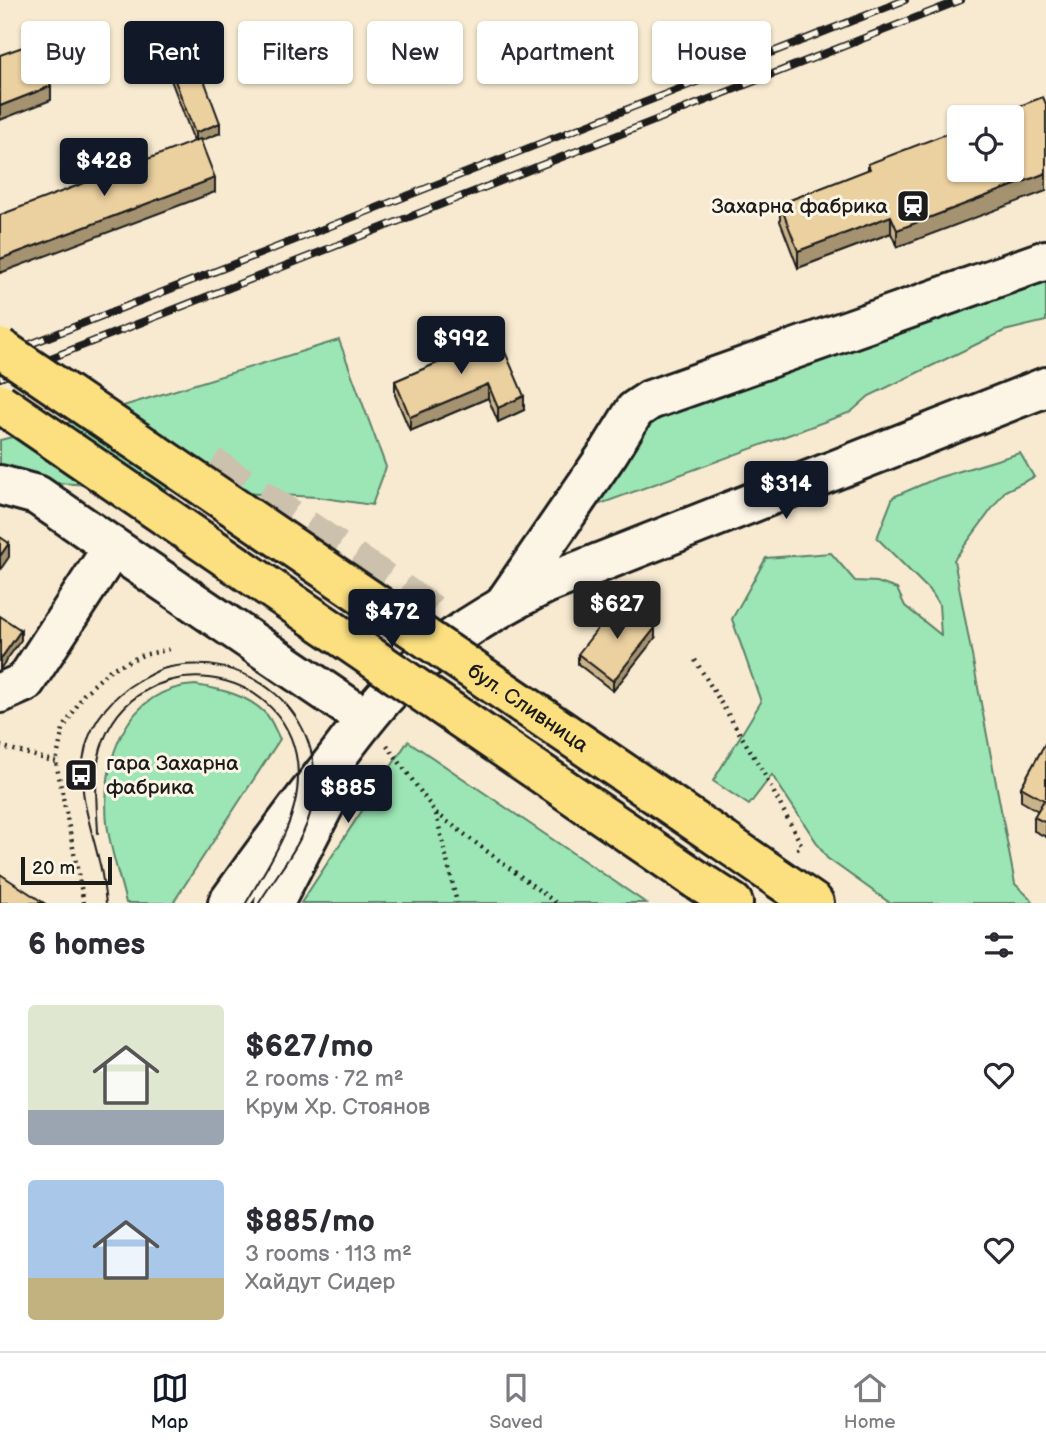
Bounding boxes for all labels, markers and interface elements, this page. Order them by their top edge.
chip: Buy [21,21,110,84]
chip: Rent [124,21,224,84]
chip: Filters [238,21,353,84]
chip: New [367,21,463,84]
chip: Apartment [477,21,638,84]
chip: House [652,21,771,84]
map controls [947,105,1024,182]
button: locate [947,105,1024,182]
pin: $428 [63,138,145,198]
text: $428 [76,147,132,175]
station icon: Захарна фабрика [894,187,932,225]
place label: Захарна фабрика [711,194,889,219]
pin: $992 [420,316,502,376]
text: $992 [433,325,489,353]
pin: $314 [745,462,827,521]
text: $314 [760,470,812,498]
pin: $627 [576,582,658,641]
pin: $472 [351,590,433,649]
text: $627 [590,590,644,618]
text: $472 [364,598,420,626]
street label: бул. Сливница [463,658,594,758]
place label: гара Захарна фабрика [106,751,239,800]
bus stop icon: гара Захарна фабрика [62,756,100,794]
pin: $885 [307,766,389,825]
text: $885 [320,774,376,802]
scale bar [21,854,112,886]
text: 20 m [32,857,75,880]
icon: filters [980,926,1018,964]
text: 6 homes [28,927,145,963]
text: $627/mo [245,1029,373,1065]
icon: home [84,1033,168,1117]
icon: heart [980,1056,1018,1094]
text: 2 rooms · 72 m² [245,1065,404,1093]
text: Крум Хр. Стоянов [245,1093,430,1121]
text: $885/mo [245,1204,375,1240]
icon: home [84,1208,168,1292]
icon: heart [980,1231,1018,1269]
text: 3 rooms · 113 m² [245,1240,412,1268]
text: Хайдут Сидер [245,1268,395,1296]
tab: Map [150,1369,189,1434]
tab: Saved [490,1369,543,1434]
tab: Home [844,1369,896,1434]

